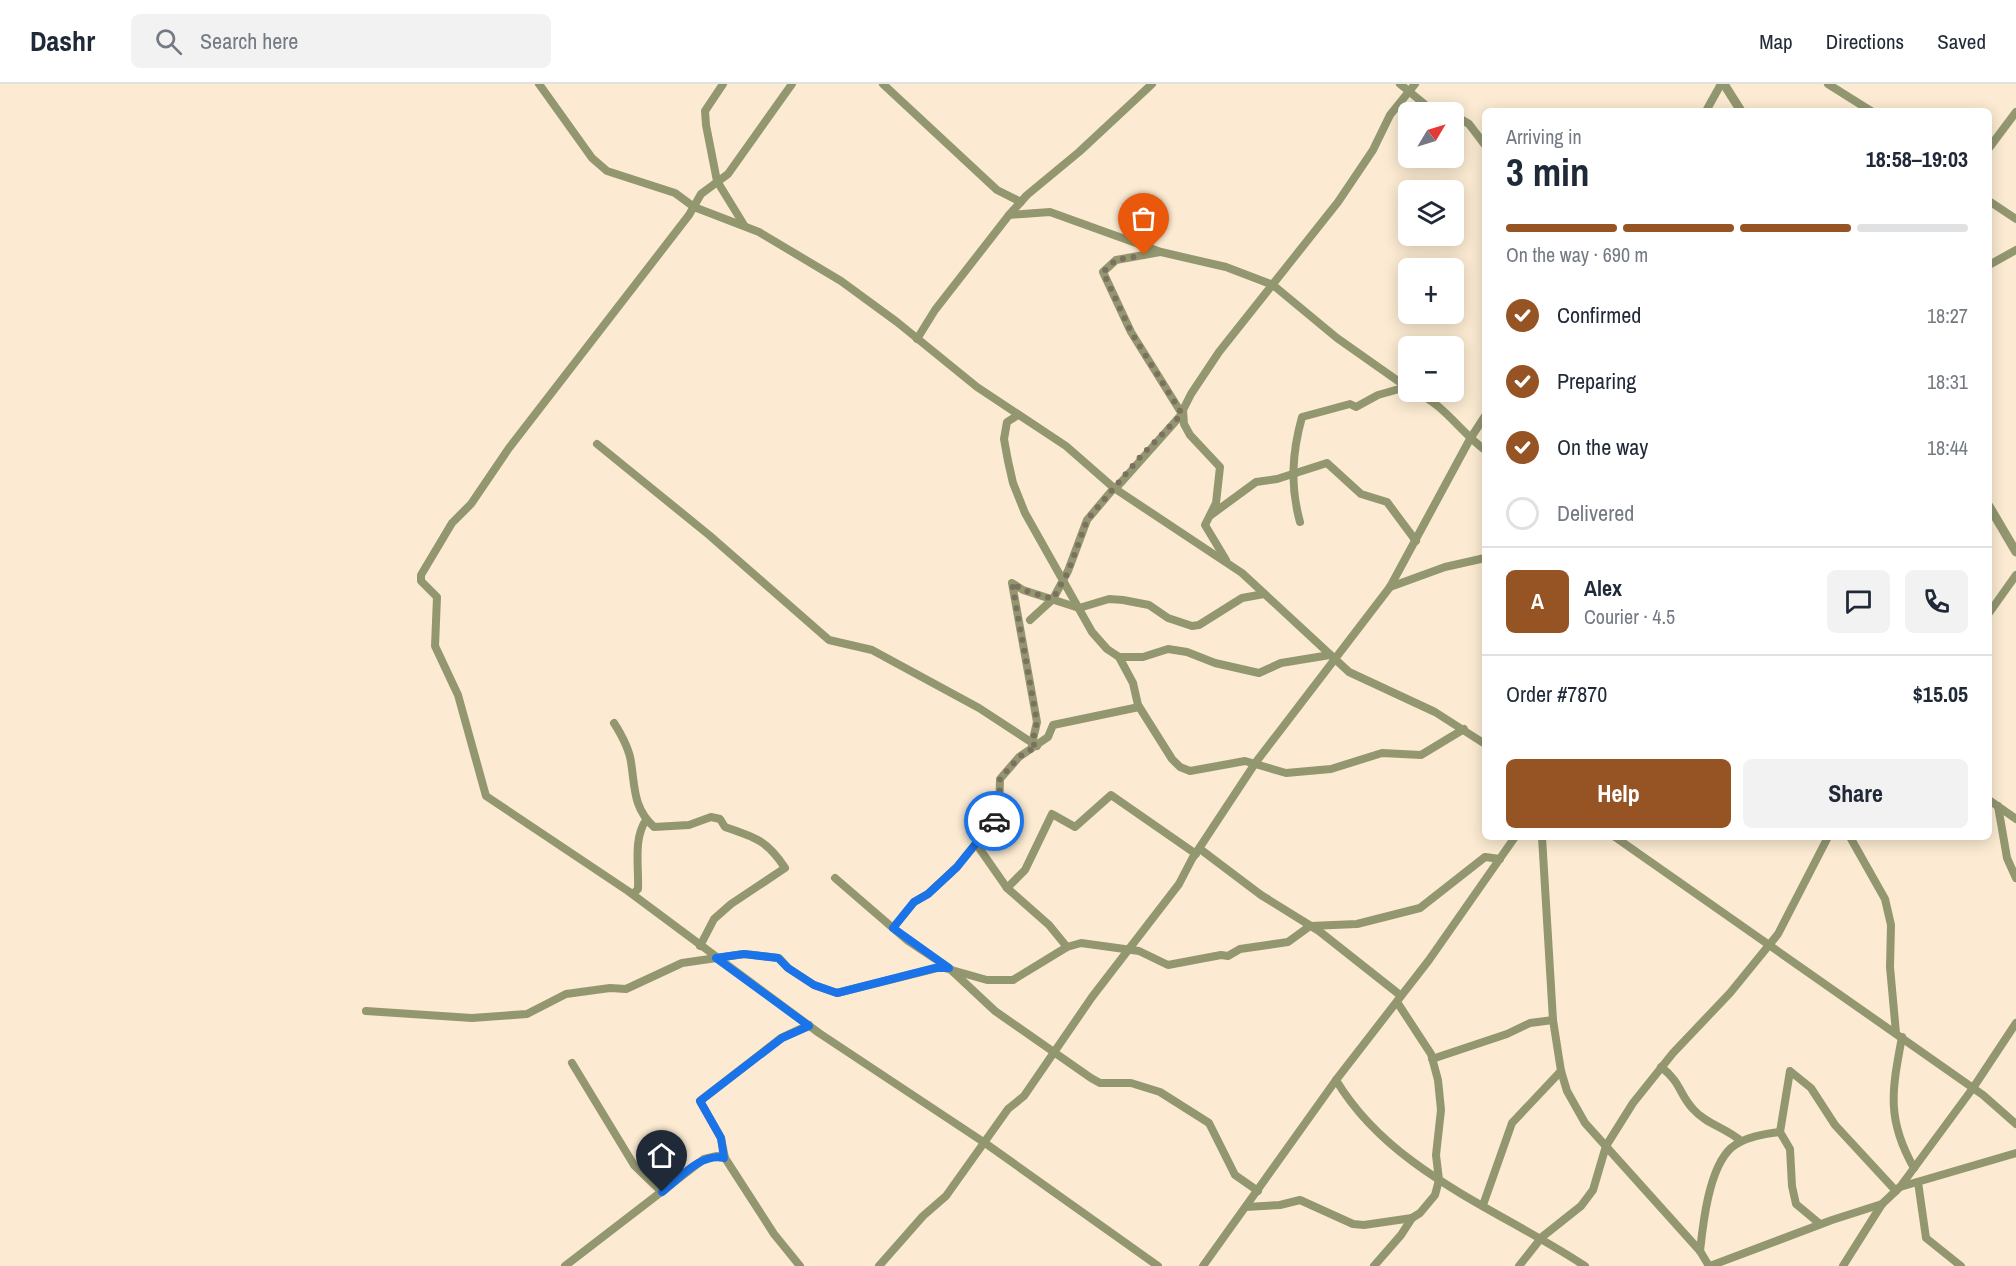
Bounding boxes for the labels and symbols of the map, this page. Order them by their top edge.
north arrow [1398,102,1464,168]
pin [1118,193,1169,255]
courier [964,791,1024,851]
pin [636,1130,687,1192]

